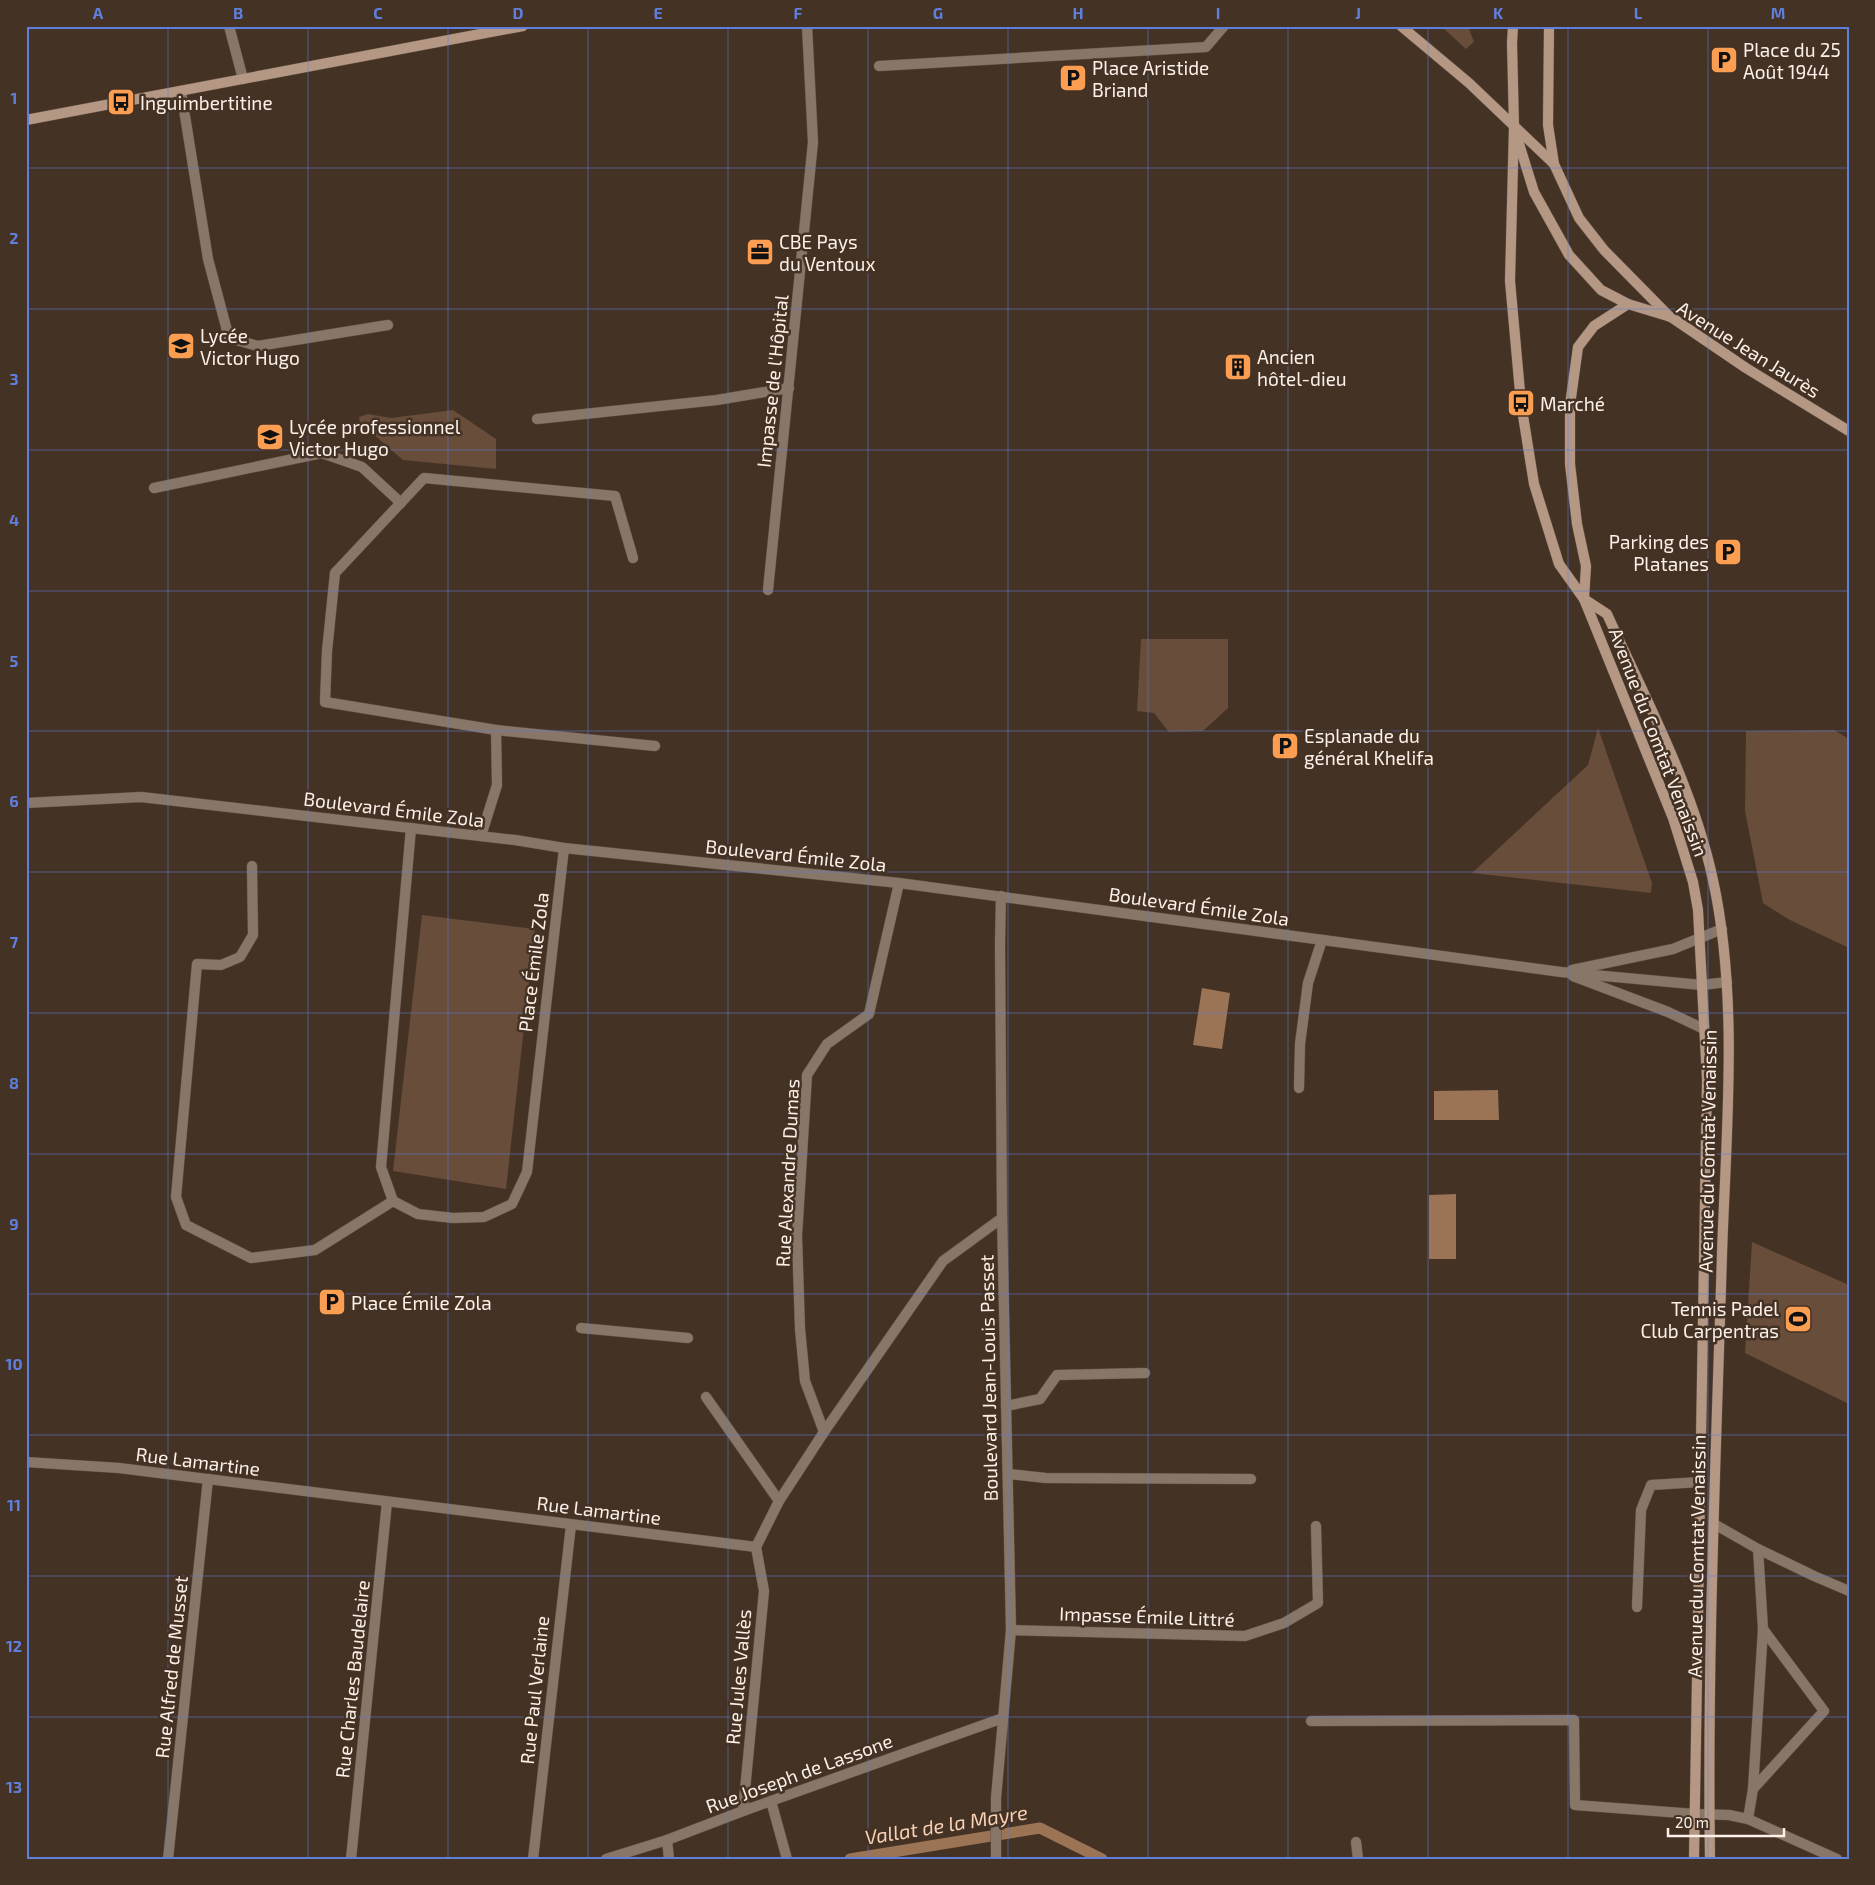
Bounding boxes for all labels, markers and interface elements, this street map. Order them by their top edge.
text: A [93,3,104,22]
text: B [233,3,243,22]
text: C [373,3,383,22]
text: D [513,3,524,22]
text: E [653,3,663,22]
text: F [794,3,803,22]
text: G [933,3,943,22]
text: H [1072,3,1084,22]
text: I [1216,3,1220,22]
text: J [1355,3,1361,22]
text: K [1493,3,1504,22]
text: L [1634,3,1643,22]
text: M [1771,3,1785,22]
place label: Place du 25 Août 1944 [1743,38,1841,83]
parking icon: Place du 25 Août 1944 [1709,45,1739,75]
place label: Place Aristide Briand [1092,56,1209,101]
parking icon: Place Aristide Briand [1058,63,1088,93]
bus stop icon: Inguimbertitine [106,87,136,117]
text: 1 [11,88,17,107]
place label: Inguimbertitine [140,91,273,114]
text: 2 [9,228,19,247]
place label: CBE Pays du Ventoux [779,230,875,275]
office icon: CBE Pays du Ventoux [745,237,775,267]
street label: Impasse de l'Hôpital [751,293,793,469]
street label: Avenue Jean Jaurès [1673,296,1825,402]
place label: Lycée Victor Hugo [200,324,300,369]
school or university icon: Lycée Victor Hugo [166,331,196,361]
place label: Ancien hôtel-dieu [1257,345,1347,390]
building icon: Ancien hôtel-dieu [1223,352,1253,382]
text: 3 [9,369,19,388]
bus stop icon: Marché [1506,388,1536,418]
place label: Marché [1540,392,1605,415]
place label: Lycée professionnel Victor Hugo [289,415,461,460]
school or university icon: Lycée professionnel Victor Hugo [255,422,285,452]
text: 4 [9,510,19,529]
place label: Parking des Platanes [1609,530,1709,575]
parking icon: Parking des Platanes [1713,537,1743,567]
street label: Avenue du Comtat Venaissin [1605,624,1713,860]
text: 5 [10,651,19,670]
place label: Esplanade du général Khelifa [1304,724,1434,769]
parking icon: Esplanade du général Khelifa [1270,731,1300,761]
street label: Boulevard Émile Zola [302,787,486,831]
text: 6 [9,791,19,810]
street label: Boulevard Émile Zola [704,834,888,876]
street label: Boulevard Émile Zola [1107,882,1291,930]
street label: Place Émile Zola [513,891,553,1033]
text: 7 [10,932,19,951]
street label: Avenue du Comtat Venaissin [1693,1029,1721,1273]
text: 8 [9,1073,19,1092]
street label: Rue Alexandre Dumas [771,1078,803,1268]
text: 9 [9,1214,19,1233]
street label: Boulevard Jean-Louis Passet [974,1254,1002,1502]
parking icon: Place Émile Zola [317,1287,347,1317]
place label: Place Émile Zola [351,1291,492,1314]
place label: Tennis Padel Club Carpentras [1641,1297,1779,1342]
sports icon: Tennis Padel Club Carpentras [1783,1304,1813,1334]
text: 10 [5,1354,23,1373]
street label: Avenue du Comtat Venaissin [1682,1434,1710,1678]
street label: Rue Lamartine [135,1442,261,1480]
street label: Rue Lamartine [536,1491,662,1529]
text: 11 [7,1495,21,1514]
street label: Rue Alfred de Musset [150,1575,192,1759]
street label: Rue Charles Baudelaire [330,1579,374,1779]
street label: Impasse Émile Littré [1059,1601,1235,1631]
street label: Rue Jules Vallès [721,1608,755,1746]
street label: Rue Paul Verlaine [515,1615,553,1765]
text: 12 [6,1636,22,1655]
street label: Rue Joseph de Lassone [703,1729,895,1817]
text: 13 [6,1777,22,1796]
water label: Vallat de la Mayre [863,1799,1030,1850]
scale bar [1668,1805,1784,1837]
text: 20 m [1675,1813,1709,1831]

